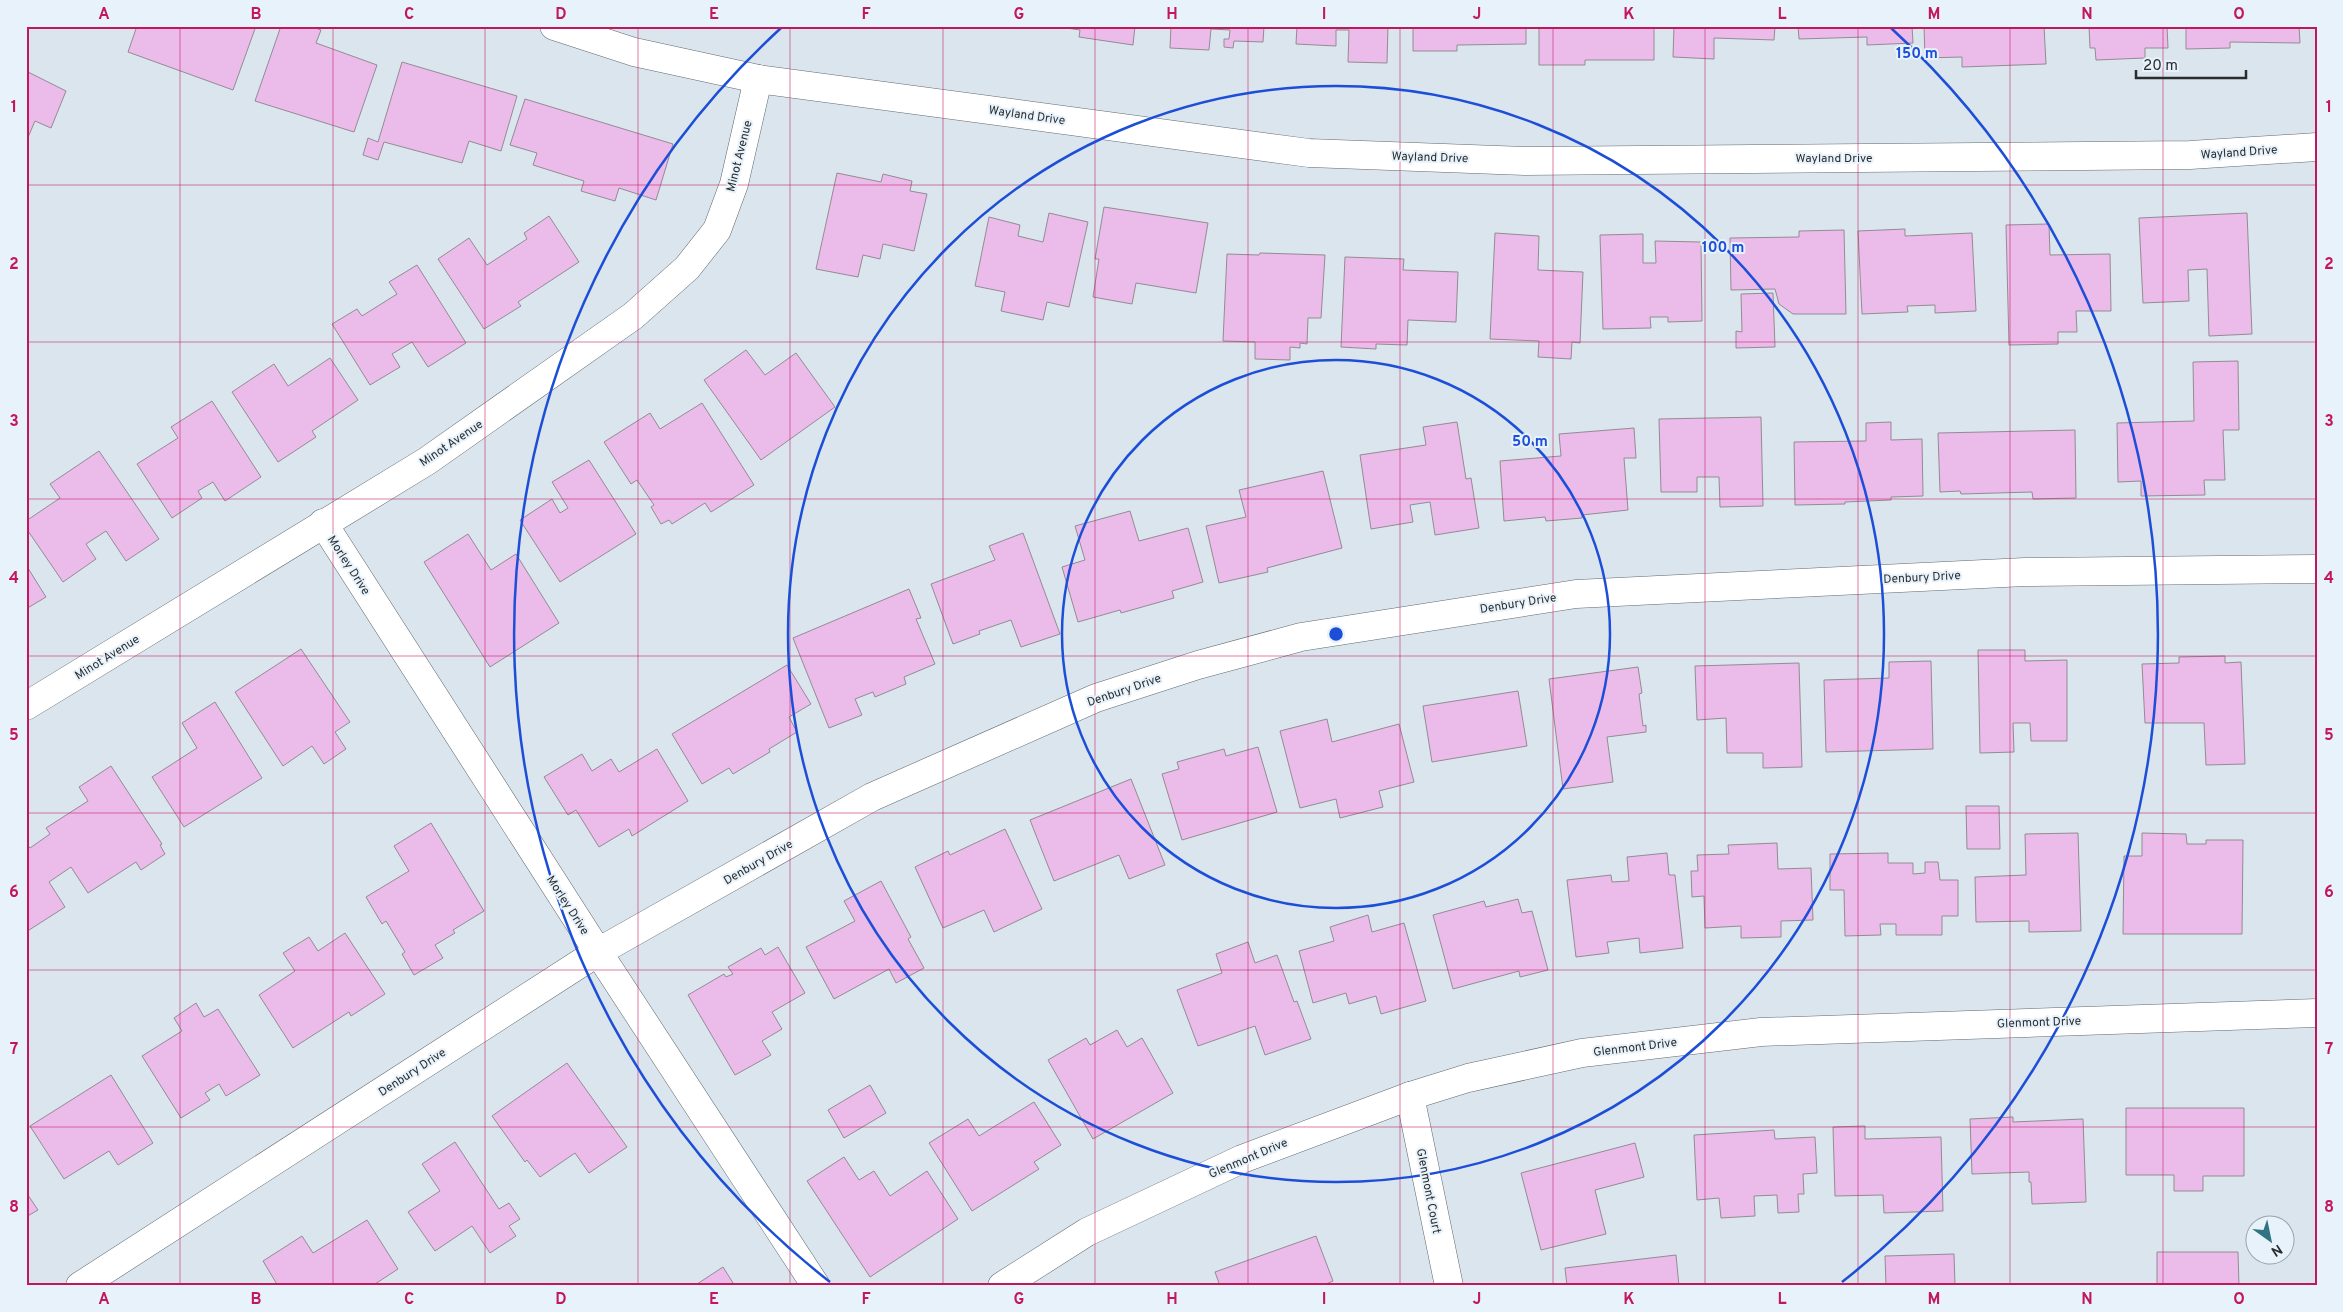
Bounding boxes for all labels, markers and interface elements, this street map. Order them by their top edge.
text: A [98,5,110,25]
text: B [250,5,262,25]
text: C [404,5,414,25]
text: D [555,5,567,25]
text: E [709,5,719,25]
text: F [861,5,871,25]
text: G [1014,5,1024,25]
text: H [1166,5,1178,25]
text: I [1322,5,1326,25]
text: J [1473,5,1481,25]
text: K [1623,5,1635,25]
text: L [1777,5,1787,25]
text: M [1928,5,1940,25]
text: N [2081,5,2093,25]
text: O [2233,5,2245,25]
text: 150 m [1896,45,1938,64]
scale bar [2136,48,2246,80]
text: 20 m [2143,57,2178,76]
text: 1 [11,98,17,118]
text: 1 [2326,98,2332,118]
street label: Wayland Drive [988,103,1066,129]
street label: Minot Avenue [723,119,757,194]
street label: Wayland Drive [2200,142,2278,164]
street label: Wayland Drive [1391,149,1469,167]
street label: Wayland Drive [1796,151,1872,167]
text: 100 m [1702,239,1744,258]
text: 2 [9,255,19,275]
text: 2 [2324,255,2334,275]
text: 3 [9,412,19,432]
text: 3 [2324,412,2334,432]
street label: Minot Avenue [417,417,486,471]
text: 50 m [1512,433,1548,452]
street label: Morley Drive [323,533,373,598]
street label: Denbury Drive [1883,568,1961,588]
text: 4 [9,569,19,589]
text: 4 [2324,569,2334,589]
street label: Denbury Drive [1479,590,1558,618]
centre of rings [1327,625,1345,643]
street label: Minot Avenue [72,632,143,684]
street label: Denbury Drive [1085,671,1164,711]
text: 5 [9,726,19,746]
text: 5 [2324,726,2334,746]
street label: Denbury Drive [721,837,796,889]
street label: Morley Drive [542,873,592,938]
text: 6 [9,883,19,903]
text: 6 [2324,883,2334,903]
street label: Glenmont Drive [1997,1014,2081,1032]
street label: Glenmont Drive [1592,1035,1678,1061]
text: 7 [10,1040,18,1060]
text: 7 [2325,1040,2333,1060]
street label: Denbury Drive [376,1045,449,1101]
street label: Glenmont Drive [1206,1135,1290,1183]
street label: Glenmont Court [1412,1147,1444,1235]
text: 8 [9,1198,19,1218]
text: 8 [2324,1198,2334,1218]
north arrow [2246,1214,2296,1264]
text: N [2267,1240,2285,1260]
text: A [98,1290,110,1310]
text: B [250,1290,262,1310]
text: C [404,1290,414,1310]
text: D [555,1290,567,1310]
text: E [709,1290,719,1310]
text: F [861,1290,871,1310]
text: G [1014,1290,1024,1310]
text: H [1166,1290,1178,1310]
text: I [1322,1290,1326,1310]
text: J [1473,1290,1481,1310]
text: K [1623,1290,1635,1310]
text: L [1777,1290,1787,1310]
text: M [1928,1290,1940,1310]
text: N [2081,1290,2093,1310]
text: O [2233,1290,2245,1310]

